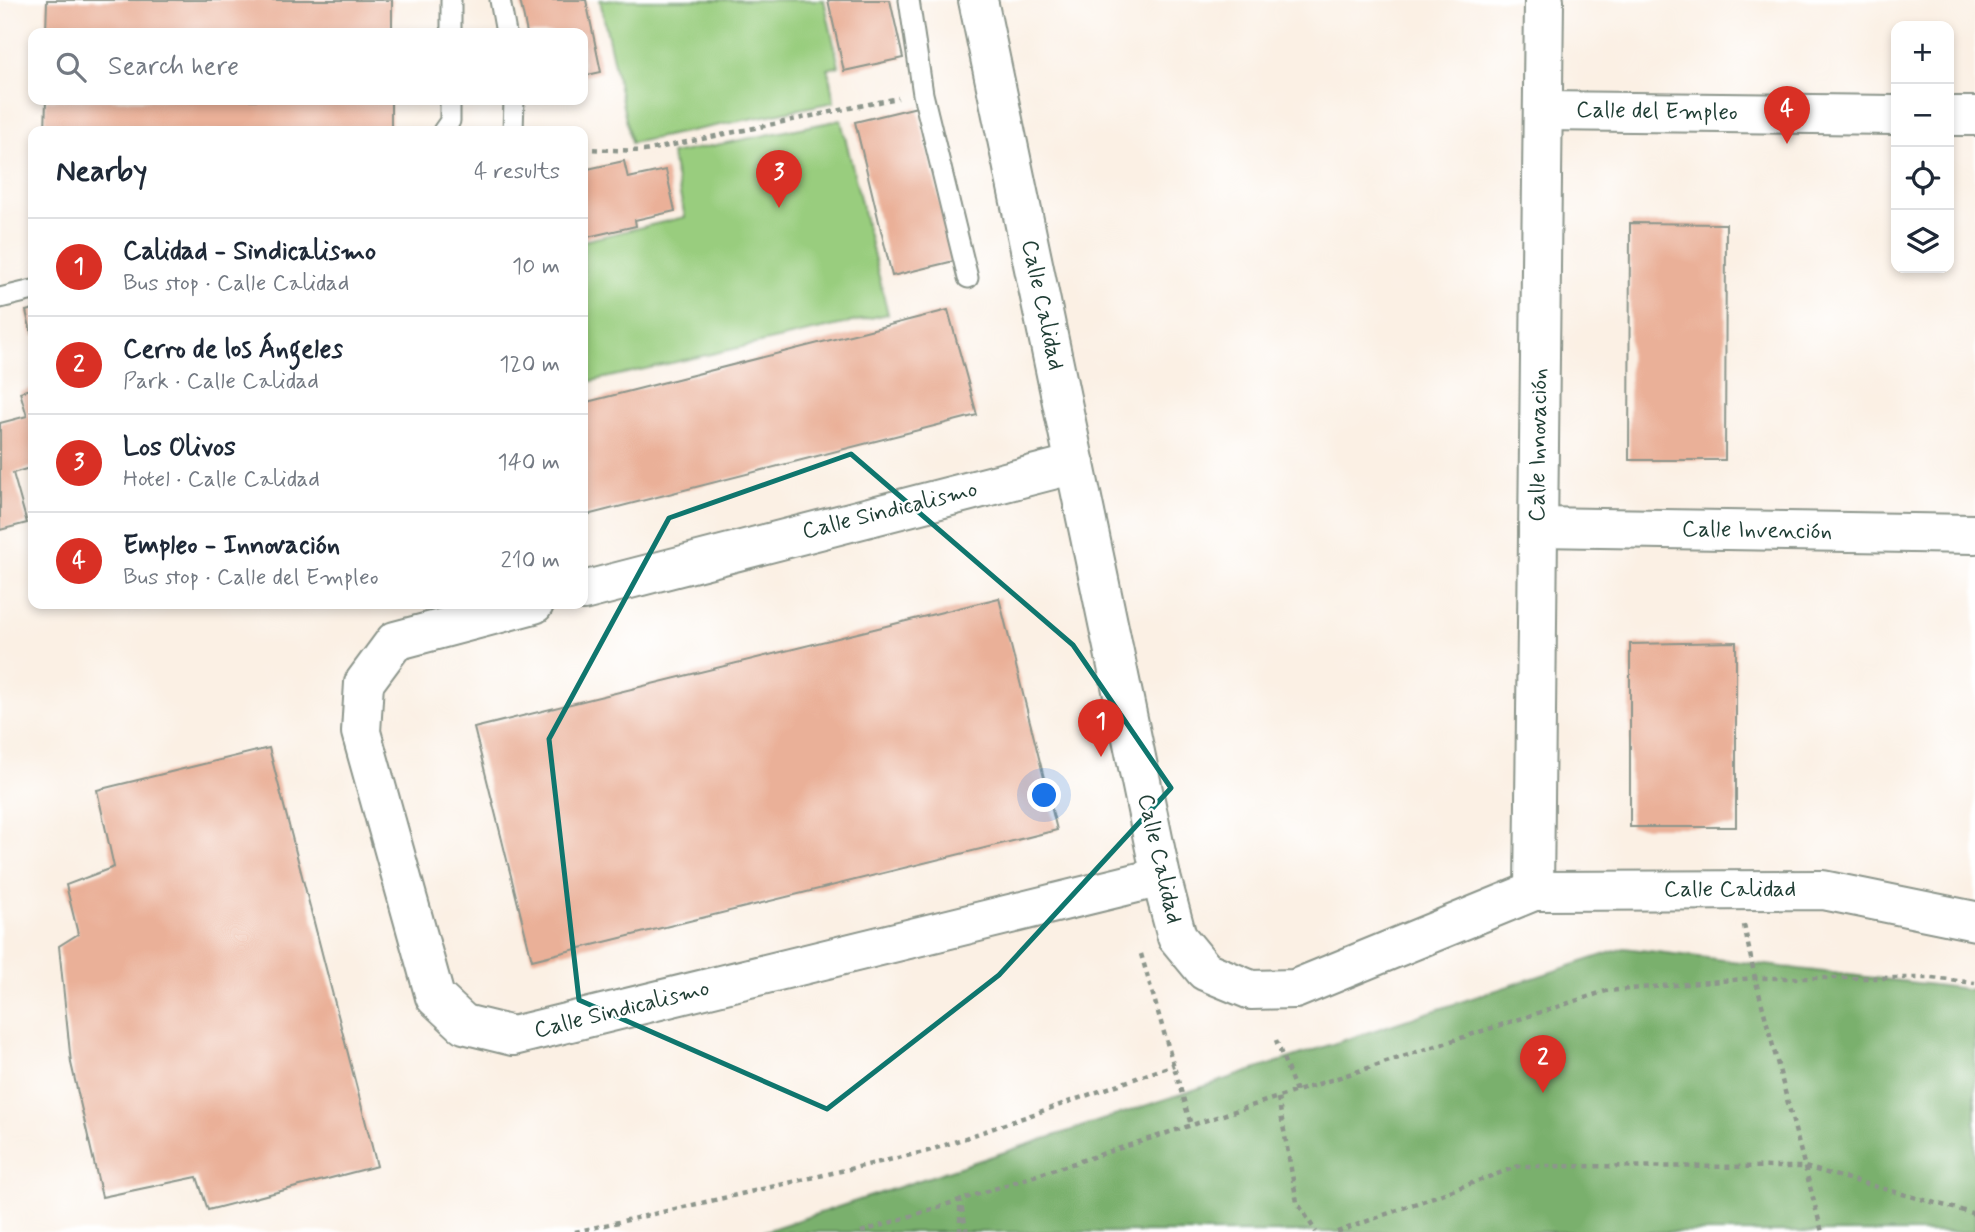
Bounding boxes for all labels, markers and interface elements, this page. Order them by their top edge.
map controls [1891,21,1954,273]
button: + [1891,21,1954,84]
search box [28,28,588,105]
icon: search [52,48,90,86]
text: Search here [108,50,239,84]
button: − [1891,84,1954,147]
pin: 4 [1764,86,1810,144]
street label: Calle del Empleo [1576,96,1738,128]
button: locate [1891,147,1954,210]
pin: 3 [756,150,802,208]
text: Nearby [56,152,147,191]
text: 4 results [474,157,560,187]
button: layers [1891,210,1954,273]
text: Calidad - Sindicalismo [123,235,376,269]
street label: Calle Calidad [1014,237,1070,373]
text: 1 [74,252,84,282]
text: 10 m [512,252,560,282]
text: Bus stop · Calle Calidad [123,269,349,299]
text: Cerro de los Ángeles [123,333,343,367]
text: 2 [73,350,85,380]
text: 120 m [499,350,560,380]
text: Park · Calle Calidad [123,367,319,397]
street label: Calle Innovación [1523,368,1555,522]
text: Los Olivos [123,431,236,465]
text: 3 [74,448,84,478]
text: 140 m [497,448,560,478]
text: Hotel · Calle Calidad [123,465,320,495]
street label: Calle Sindicalismo [799,475,981,547]
street label: Calle Invención [1682,515,1832,547]
text: Empleo - Innovación [123,529,340,563]
text: 4 [72,546,86,576]
text: 210 m [500,546,560,576]
text: Bus stop · Calle del Empleo [123,563,379,593]
pin: 1 [1078,699,1124,757]
your location [1027,778,1061,812]
street label: Calle Calidad [1129,791,1189,927]
street label: Calle Calidad [1664,875,1796,905]
street label: Calle Sindicalismo [531,974,713,1046]
pin: 2 [1520,1035,1566,1093]

